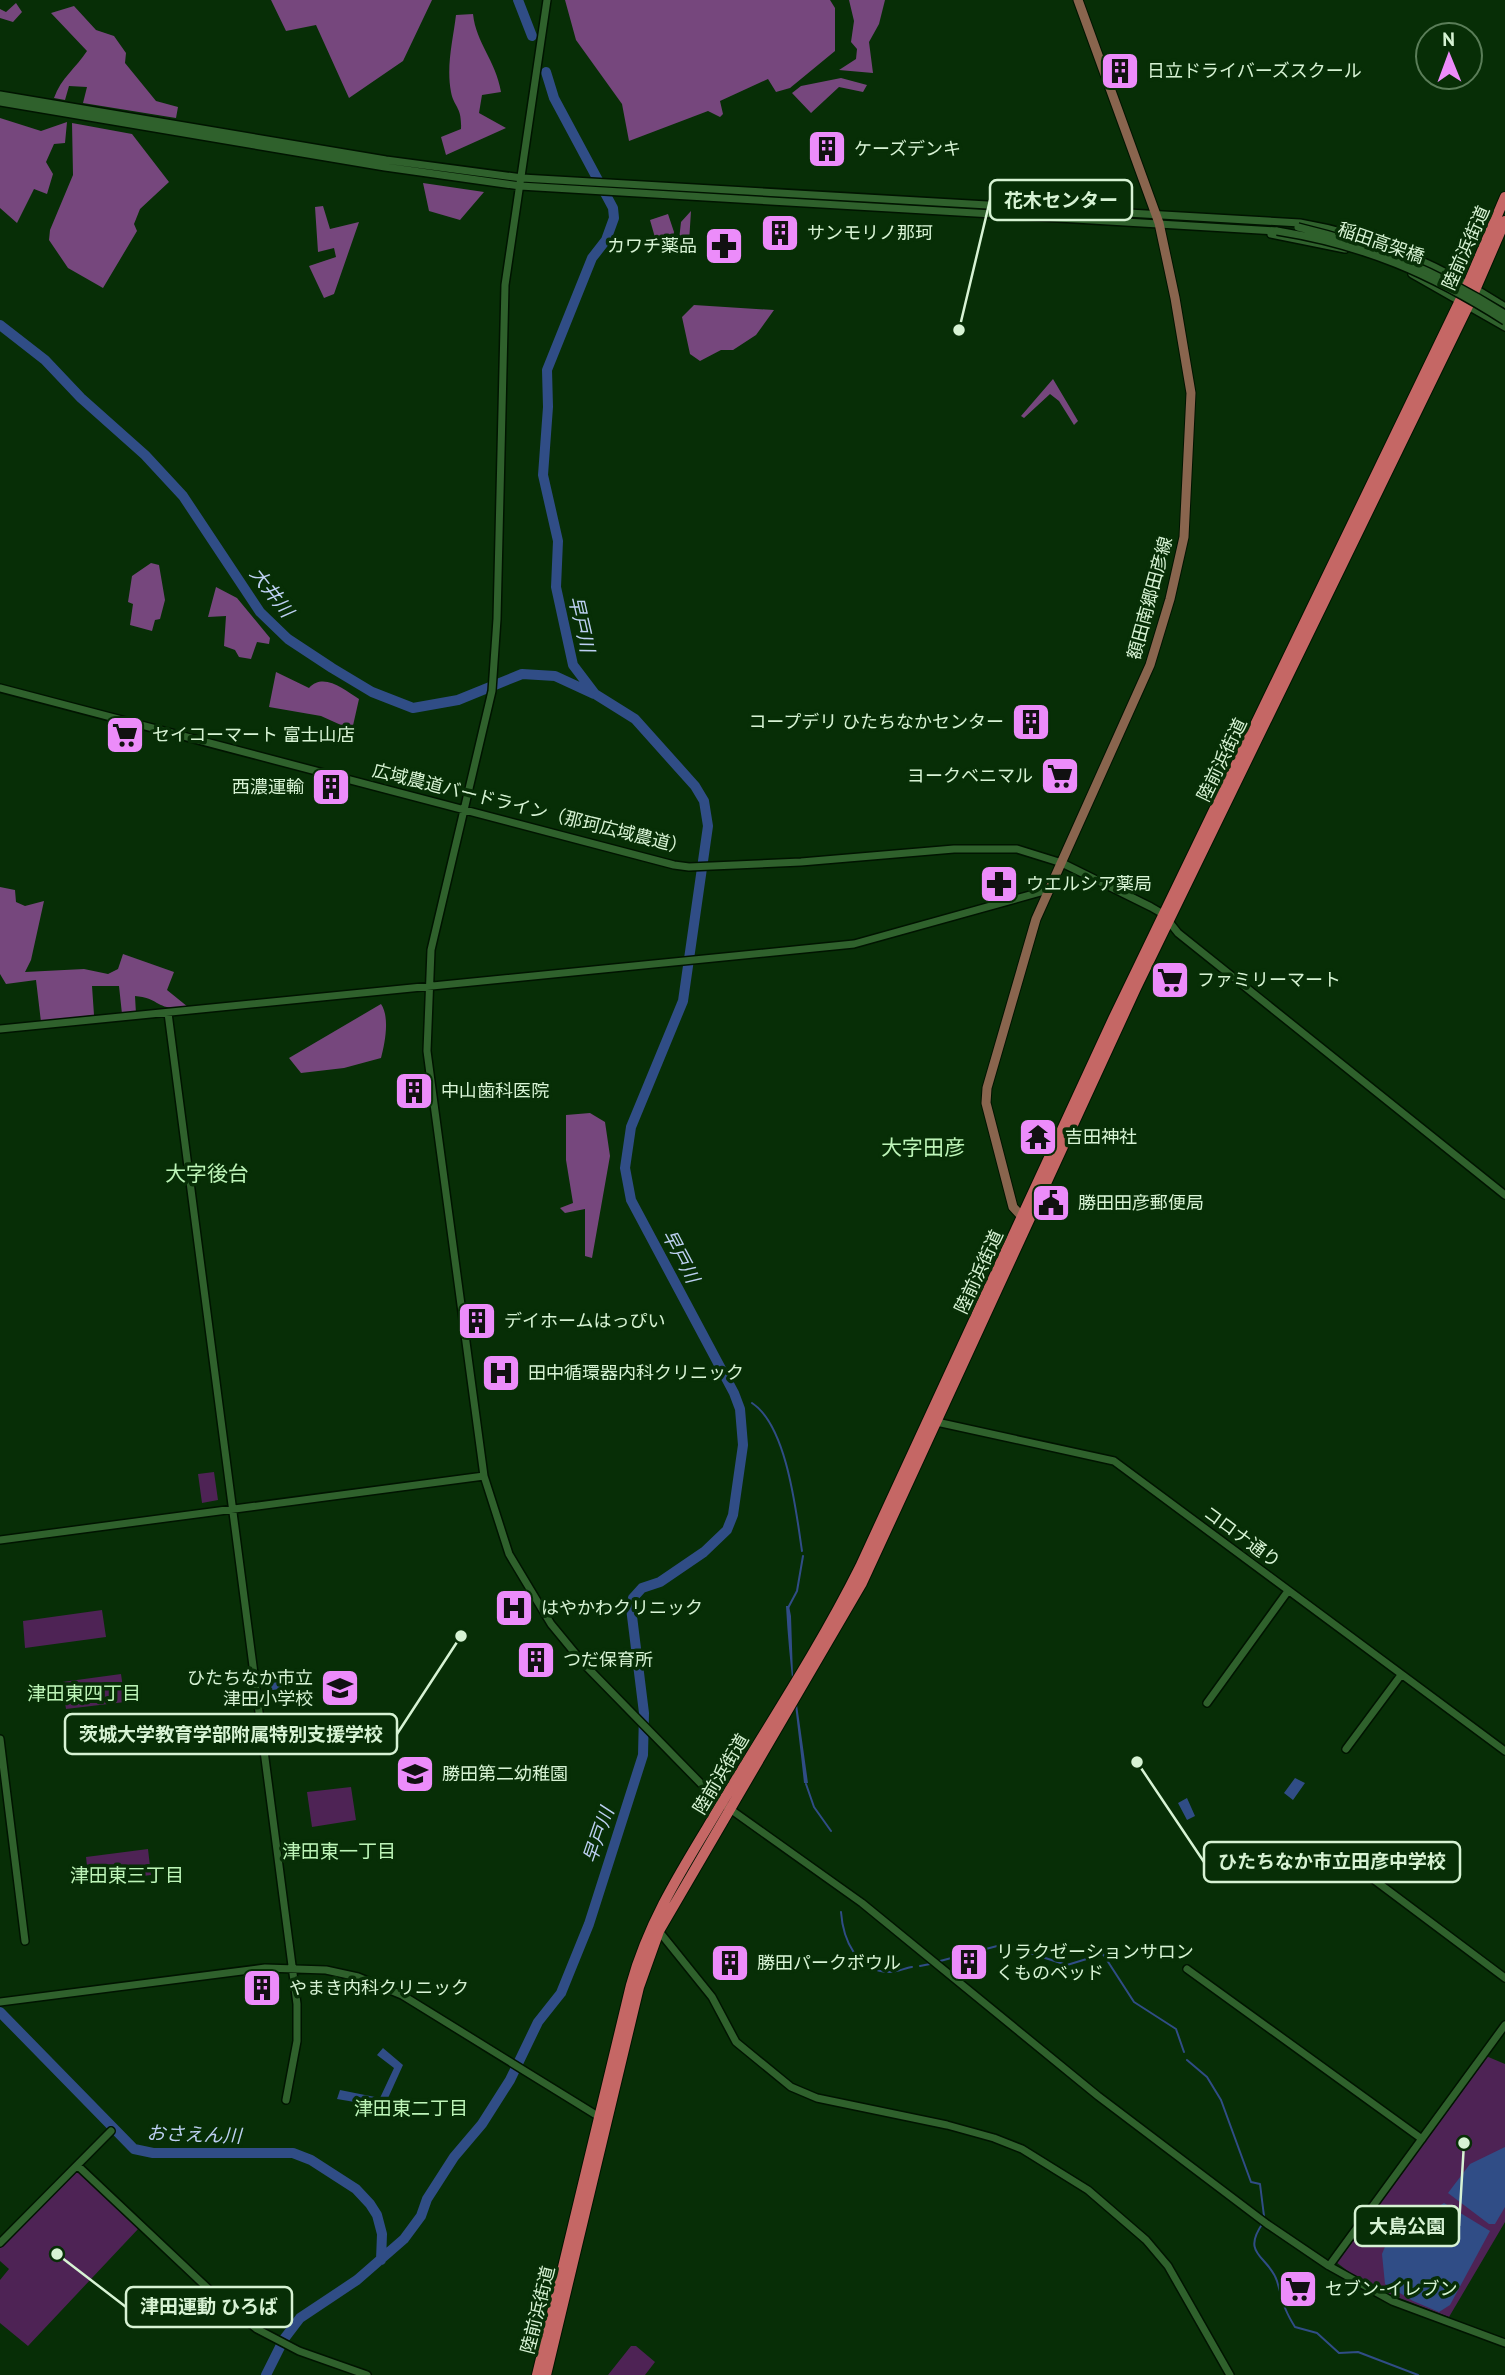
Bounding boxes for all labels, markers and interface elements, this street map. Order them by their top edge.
north arrow [1414,21,1484,91]
text: N [1442,27,1455,51]
building icon: 日立ドライバーズスクール [1099,50,1141,92]
place label: 日立ドライバーズスクール [1147,59,1362,82]
building icon: ケーズデンキ [806,128,848,170]
place label: ケーズデンキ [854,137,961,160]
callout: 花木センター [990,180,1132,220]
text: 花木センター [1004,188,1118,212]
street label: 陸前浜街道 [1437,202,1494,294]
building icon: サンモリノ那珂 [759,212,801,254]
street label: 稲田高架橋 [1335,217,1427,268]
place label: サンモリノ那珂 [807,221,933,244]
pharmacy icon: カワチ薬品 [703,225,745,267]
place label: カワチ薬品 [607,234,697,257]
street label: 額田南郷田彦線 [1122,534,1177,662]
water label: 大井川 [245,562,300,623]
water label: 早戸川 [564,594,601,656]
building icon: コープデリ ひたちなかセンター [1010,701,1052,743]
place label: コープデリ ひたちなかセンター [748,710,1004,733]
supermarket icon: セイコーマート 富士山店 [104,714,146,756]
street label: 陸前浜街道 [1191,714,1252,805]
place label: セイコーマート 富士山店 [152,723,355,746]
supermarket icon: ヨークベニマル [1039,755,1081,797]
street label: 広域農道バードライン（那珂広域農道） [370,758,690,859]
place label: ヨークベニマル [907,764,1033,787]
building icon: 西濃運輸 [310,766,352,808]
place label: 西濃運輸 [232,775,304,798]
pharmacy icon: ウエルシア薬局 [978,863,1020,905]
place label: ウエルシア薬局 [1026,872,1152,895]
supermarket icon: ファミリーマート [1149,959,1191,1001]
place label: ファミリーマート [1197,968,1341,991]
building icon: 中山歯科医院 [393,1070,435,1112]
place label: 中山歯科医院 [441,1079,549,1102]
temple icon: 吉田神社 [1017,1116,1059,1158]
place label: 吉田神社 [1065,1125,1137,1148]
district label: 大字田彦 [881,1134,965,1161]
district label: 大字後台 [165,1160,249,1187]
public building icon: 勝田田彦郵便局 [1030,1182,1072,1224]
place label: 勝田田彦郵便局 [1078,1191,1204,1214]
water label: 早戸川 [657,1225,706,1289]
street label: 陸前浜街道 [949,1226,1008,1317]
building icon: デイホームはっぴい [456,1300,498,1342]
place label: デイホームはっぴい [504,1309,665,1332]
hospital icon: 田中循環器内科クリニック [480,1352,522,1394]
place label: 田中循環器内科クリニック [528,1361,744,1384]
street label: コロナ通り [1199,1501,1285,1572]
hospital icon: はやかわクリニック [493,1587,535,1629]
place label: はやかわクリニック [541,1596,703,1619]
building icon: つだ保育所 [515,1639,557,1681]
place label: つだ保育所 [563,1648,653,1671]
place label: ひたちなか市立 津田小学校 [187,1666,313,1710]
school or university icon: ひたちなか市立 津田小学校 [319,1667,361,1709]
district label: 津田東四丁目 [27,1681,141,1705]
callout: 茨城大学教育学部附属特別支援学校 [65,1714,397,1754]
text: 茨城大学教育学部附属特別支援学校 [79,1722,383,1746]
street label: 陸前浜街道 [688,1729,754,1818]
school or university icon: 勝田第二幼稚園 [394,1753,436,1795]
place label: 勝田第二幼稚園 [442,1762,568,1785]
water label: 早戸川 [577,1802,619,1866]
district label: 津田東一丁目 [282,1839,396,1863]
callout: ひたちなか市立田彦中学校 [1204,1842,1460,1882]
text: ひたちなか市立田彦中学校 [1218,1849,1446,1873]
district label: 津田東三丁目 [70,1863,184,1887]
place label: リラクゼーションサロン くものベッド [996,1940,1194,1984]
building icon: リラクゼーションサロン くものベッド [948,1941,990,1983]
building icon: 勝田パークボウル [709,1942,751,1984]
place label: 勝田パークボウル [757,1951,901,1974]
building icon: やまき内科クリニック [241,1967,283,2009]
place label: やまき内科クリニック [289,1976,469,1999]
district label: 津田東二丁目 [354,2096,468,2120]
water label: おさえん川 [146,2120,244,2148]
callout: 大島公園 [1355,2206,1459,2246]
text: 大島公園 [1369,2214,1445,2238]
street label: 陸前浜街道 [515,2263,560,2356]
supermarket icon: セブン-イレブン [1277,2268,1319,2310]
place label: セブン-イレブン [1325,2277,1457,2300]
callout: 津田運動 ひろば [126,2287,292,2327]
text: 津田運動 ひろば [140,2294,278,2318]

